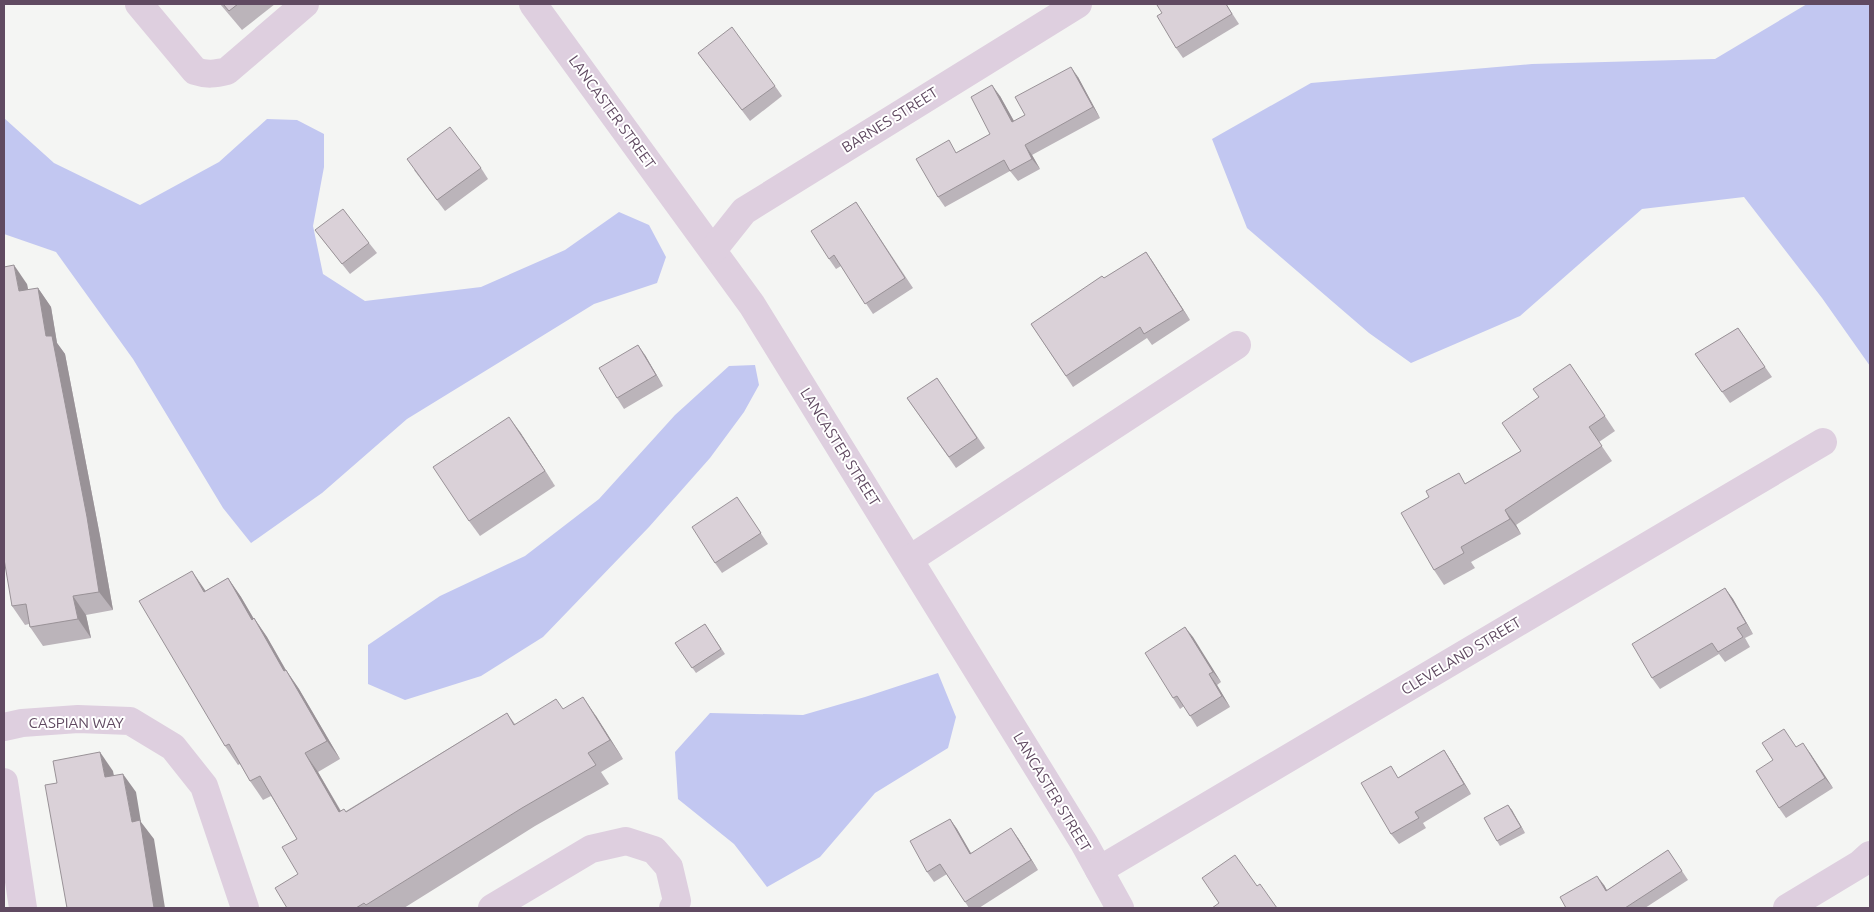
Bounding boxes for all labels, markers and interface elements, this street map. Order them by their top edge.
street label: LANCASTER STREET [566,52,660,172]
street label: BARNES STREET [839,83,941,156]
street label: LANCASTER STREET [797,385,884,510]
street label: CLEVELAND STREET [1398,613,1524,698]
street label: CASPIAN WAY [28,714,124,731]
street label: LANCASTER STREET [1010,729,1095,855]

